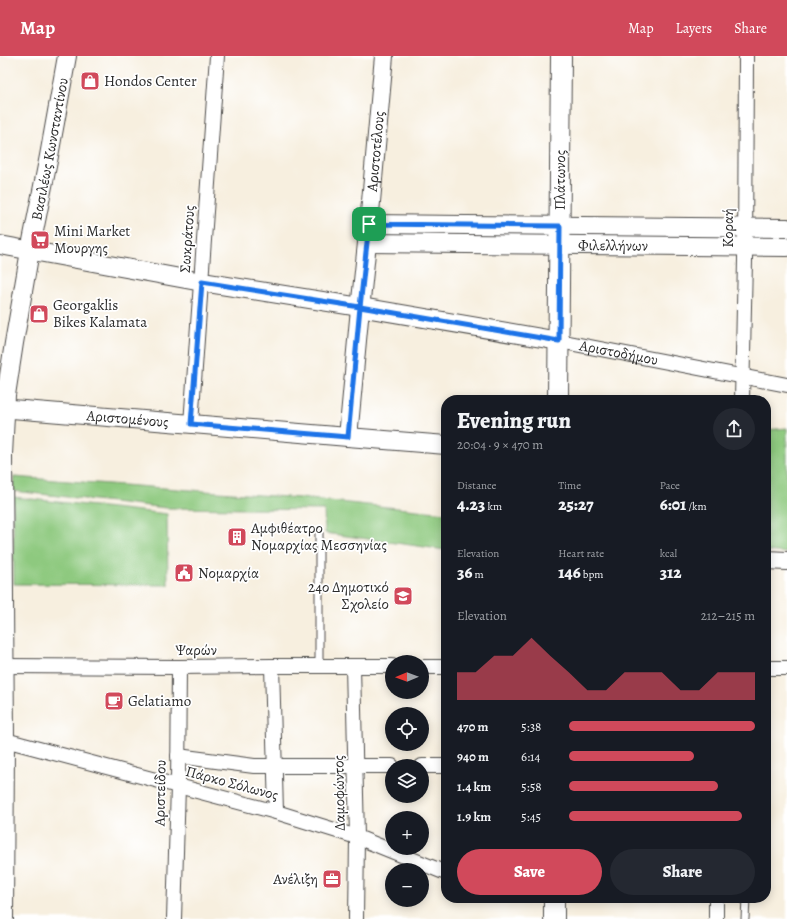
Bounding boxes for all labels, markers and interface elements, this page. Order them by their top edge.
text: Map [20,15,55,41]
text: Map [628,19,654,38]
text: Layers [676,19,712,38]
text: Share [734,19,767,38]
shop icon: Hondos Center [79,70,101,92]
place label: Hondos Center [104,71,197,91]
street label: Βασιλέως Κωνσταντίνου [26,76,73,222]
street label: Αριστοτέλους [362,110,389,193]
street label: Πλάτωνος [550,150,570,210]
street label: Σωκράτους [175,205,199,273]
pin [352,207,386,241]
street label: Κοραή [718,208,738,248]
icon: arrive [358,213,380,235]
place label: Mini Market Μουργης [54,221,130,258]
supermarket icon: Mini Market Μουργης [29,229,51,251]
street label: Φιλελλήνων [578,235,648,256]
place label: Georgaklis Bikes Kalamata [53,295,147,332]
shop icon: Georgaklis Bikes Kalamata [28,303,50,325]
street label: Αριστοδήμου [577,335,660,370]
street label: Αριστομένους [85,405,169,432]
text: Evening run [457,406,571,436]
button: share [713,408,755,450]
text: 20:04 · 9 × 470 m [457,436,543,453]
text: Distance [457,478,496,493]
text: Time [558,478,581,493]
text: Pace [660,478,680,493]
text: 4.23 [457,493,485,516]
text: 25:27 [558,493,594,516]
text: 6:01 [660,493,686,516]
text: km [485,499,502,514]
text: /km [686,499,707,514]
place label: Αμφιθέατρο Νομαρχίας Μεσσηνίας [250,518,387,555]
building icon: Αμφιθέατρο Νομαρχίας Μεσσηνίας [226,526,248,548]
text: Elevation [457,546,499,561]
text: Heart rate [558,546,604,561]
text: kcal [660,546,677,561]
text: 36 [457,561,472,584]
text: 146 [558,561,581,584]
text: 312 [660,561,682,584]
public building icon: Νομαρχία [173,562,195,584]
place label: Νομαρχία [198,563,259,583]
text: m [472,567,484,582]
text: bpm [581,567,603,582]
place label: 24ο Δημοτικό Σχολείο [308,577,389,614]
school or university icon: 24ο Δημοτικό Σχολείο [392,585,414,607]
text: Elevation [457,607,507,624]
text: 212–215 m [701,607,755,624]
street label: Ψαρών [175,640,217,660]
north arrow [385,655,429,699]
map controls [385,655,429,907]
cafe icon: Gelatiamo [103,690,125,712]
place label: Gelatiamo [128,691,191,711]
button: locate [385,707,429,751]
text: 470 m [457,718,488,735]
text: 5:38 [521,718,541,735]
text: 940 m [457,748,489,765]
text: 6:14 [521,748,540,765]
street label: Δαμοφώντος [328,755,350,831]
street label: Αριστείδου [149,759,171,827]
button: layers [385,759,429,803]
street label: Πάρκο Σόλωνος [183,761,281,805]
text: 1.4 km [457,778,491,795]
text: 5:58 [521,778,542,795]
text: 1.9 km [457,808,491,825]
text: 5:45 [521,808,541,825]
button: + [385,811,429,855]
button: Save [457,849,602,895]
button: Share [610,849,755,895]
button: − [385,863,429,907]
office icon: Ανέλιξη [321,868,343,890]
place label: Ανέλιξη [272,869,318,889]

